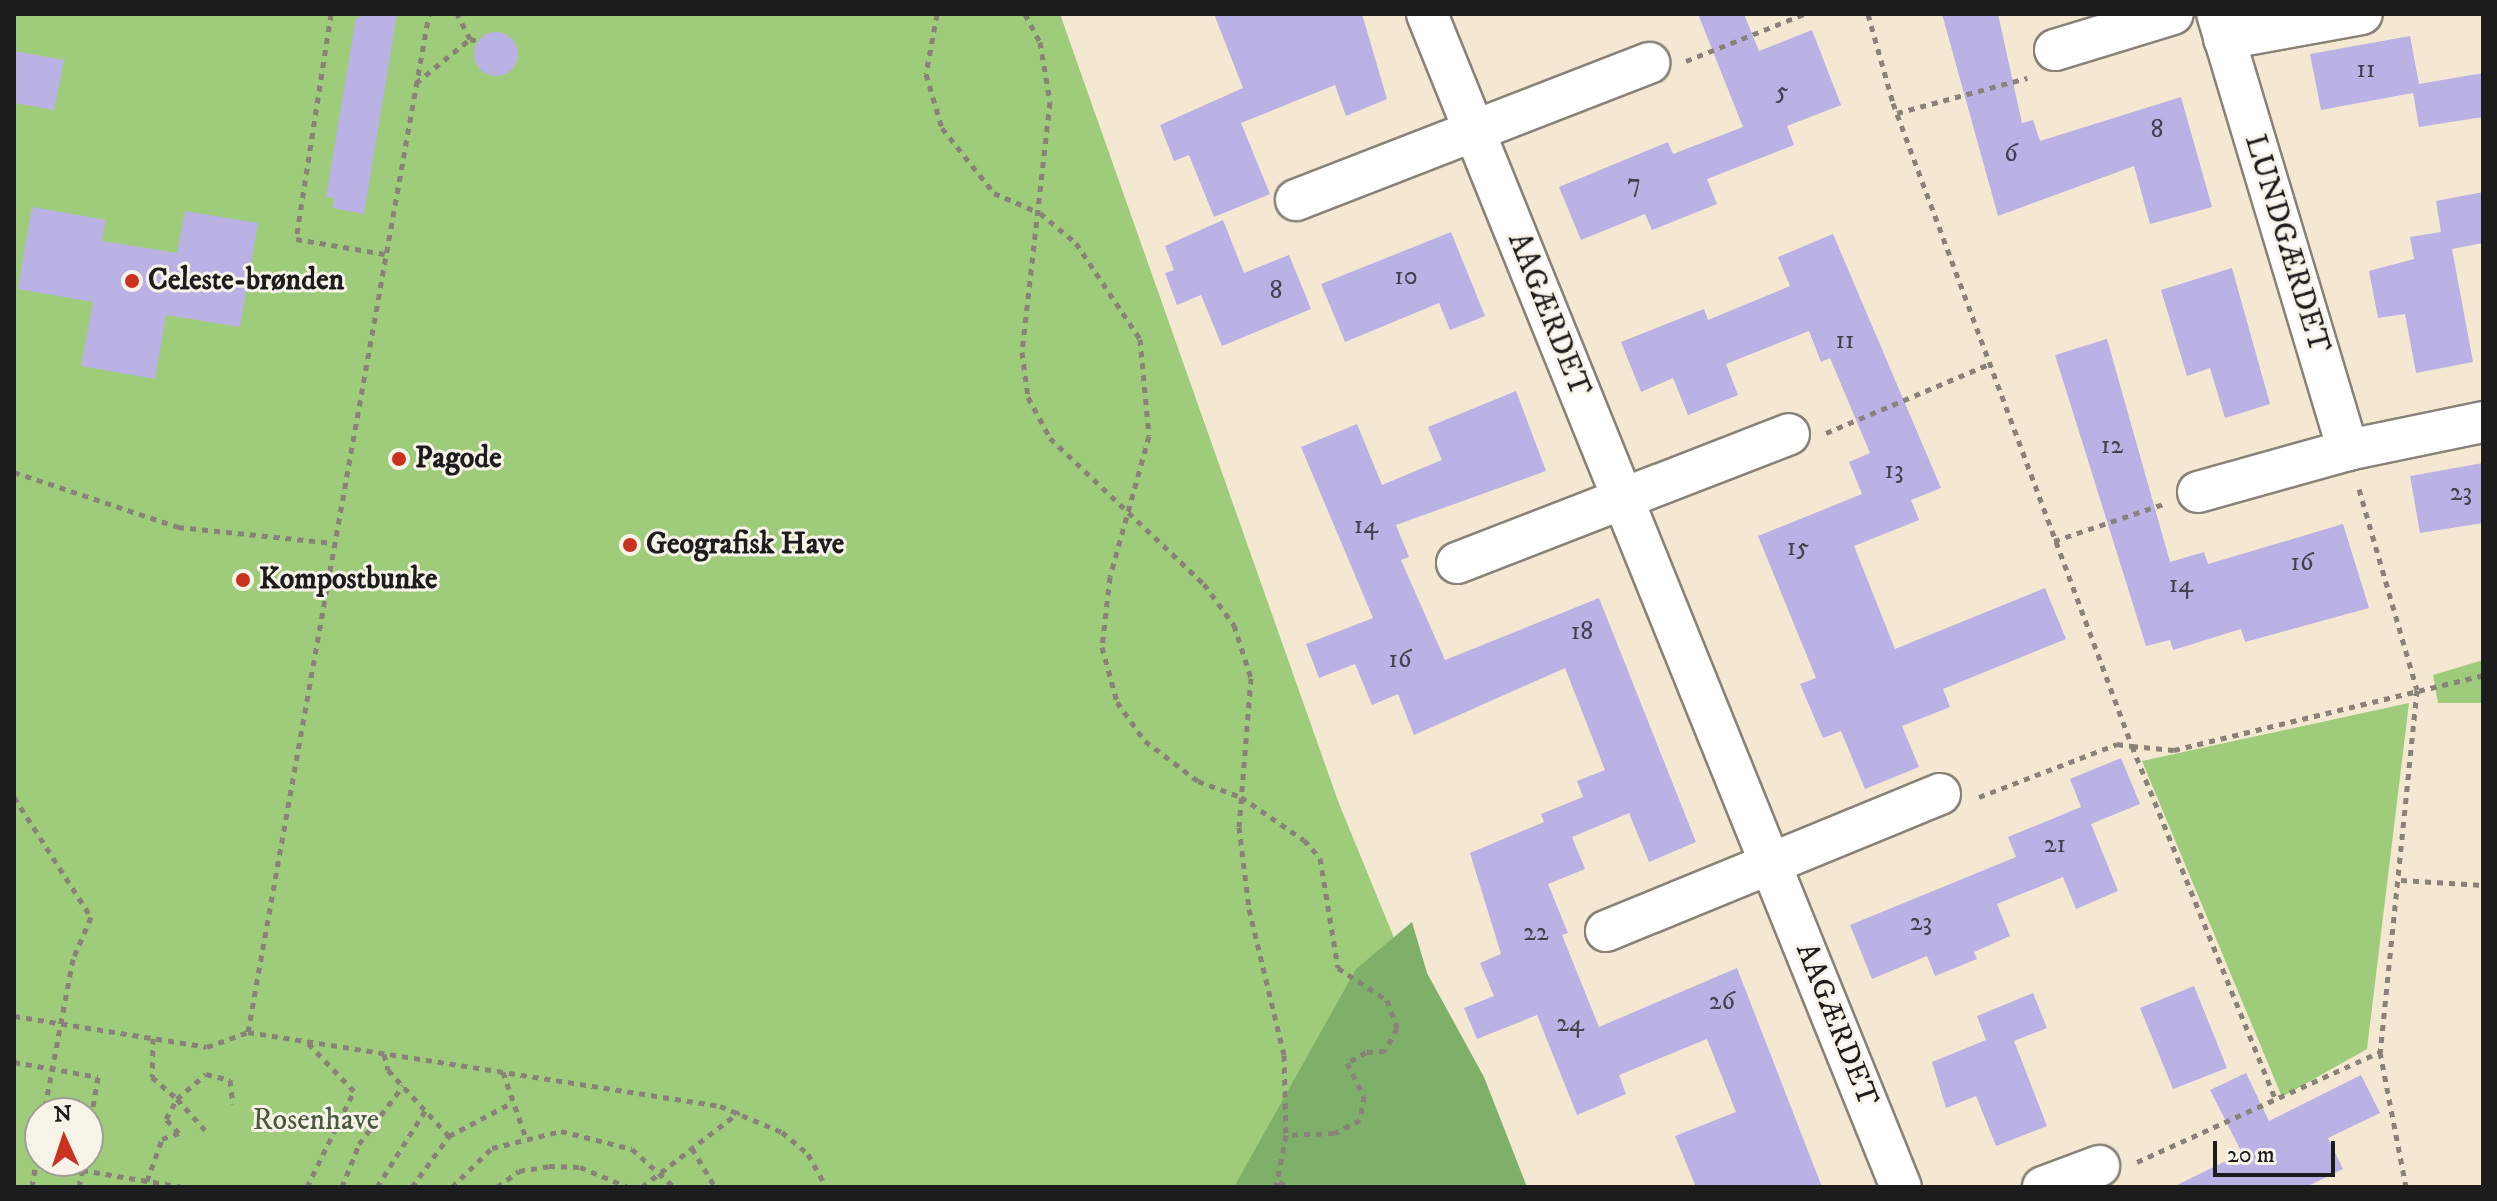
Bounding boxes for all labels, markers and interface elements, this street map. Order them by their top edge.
house number: 11 [2356,54,2376,86]
house number: 5 [1776,76,1788,108]
house number: 8 [2150,114,2164,146]
street label: LUNDGÆRDET [2236,130,2336,358]
house number: 6 [2004,138,2018,170]
house number: 7 [1627,168,1641,200]
street label: AAGÆRDET [1499,228,1597,402]
house number: 10 [1394,261,1418,293]
place label: Celeste-brønden [148,263,344,299]
marker: Celeste-brønden [123,272,141,290]
house number: 8 [1269,275,1283,307]
house number: 11 [1835,325,1855,357]
house number: 12 [2101,430,2123,462]
place label: Pagode [415,441,502,477]
marker: Pagode [390,450,408,468]
house number: 13 [1884,455,1904,487]
house number: 23 [2450,477,2472,509]
house number: 14 [1354,510,1378,542]
place label: Geografisk Have [646,527,844,563]
house number: 15 [1787,532,1809,564]
marker: Geografisk Have [621,536,639,554]
house number: 16 [2291,547,2313,579]
place label: Kompostbunke [259,562,437,598]
house number: 14 [2169,569,2193,601]
marker: Kompostbunke [234,571,252,589]
house number: 18 [1571,616,1593,648]
house number: 16 [1389,644,1411,676]
house number: 21 [2044,829,2066,861]
house number: 23 [1910,907,1932,939]
house number: 22 [1523,917,1549,949]
street label: AAGÆRDET [1787,938,1885,1112]
house number: 26 [1709,986,1735,1018]
house number: 24 [1556,1008,1584,1040]
north arrow [24,1097,104,1177]
text: N [53,1101,73,1128]
park label: Rosenhave [253,1103,379,1139]
scale bar [2217,1125,2339,1175]
text: 20 m [2227,1140,2275,1170]

